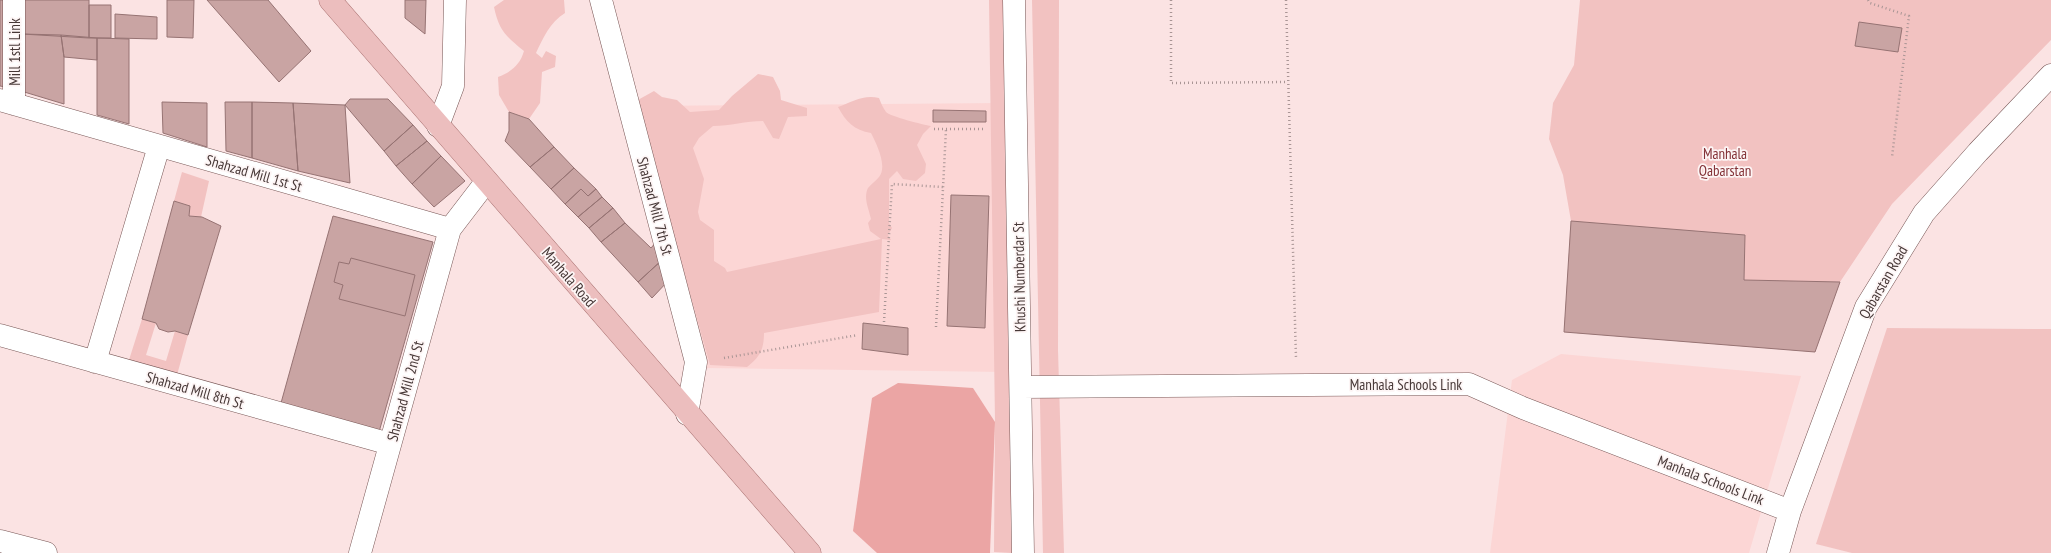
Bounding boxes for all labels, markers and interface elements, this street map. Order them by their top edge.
street label: Mill 1stl Link [5,18,24,86]
park label: Manhala Qabarstan [1699,144,1751,180]
street label: Shahzad Mill 1st St [204,150,304,196]
street label: Shahzad Mill 7th St [633,155,677,257]
street label: Khushi Numberdar St [1009,222,1029,332]
street label: Qabarstan Road [1854,242,1912,322]
street label: Manhala Road [538,243,600,311]
street label: Shahzad Mill 2nd St [382,339,428,443]
street label: Shahzad Mill 8th St [144,367,246,413]
street label: Manhala Schools Link [1350,375,1462,394]
street label: Manhala Schools Link [1655,451,1767,509]

